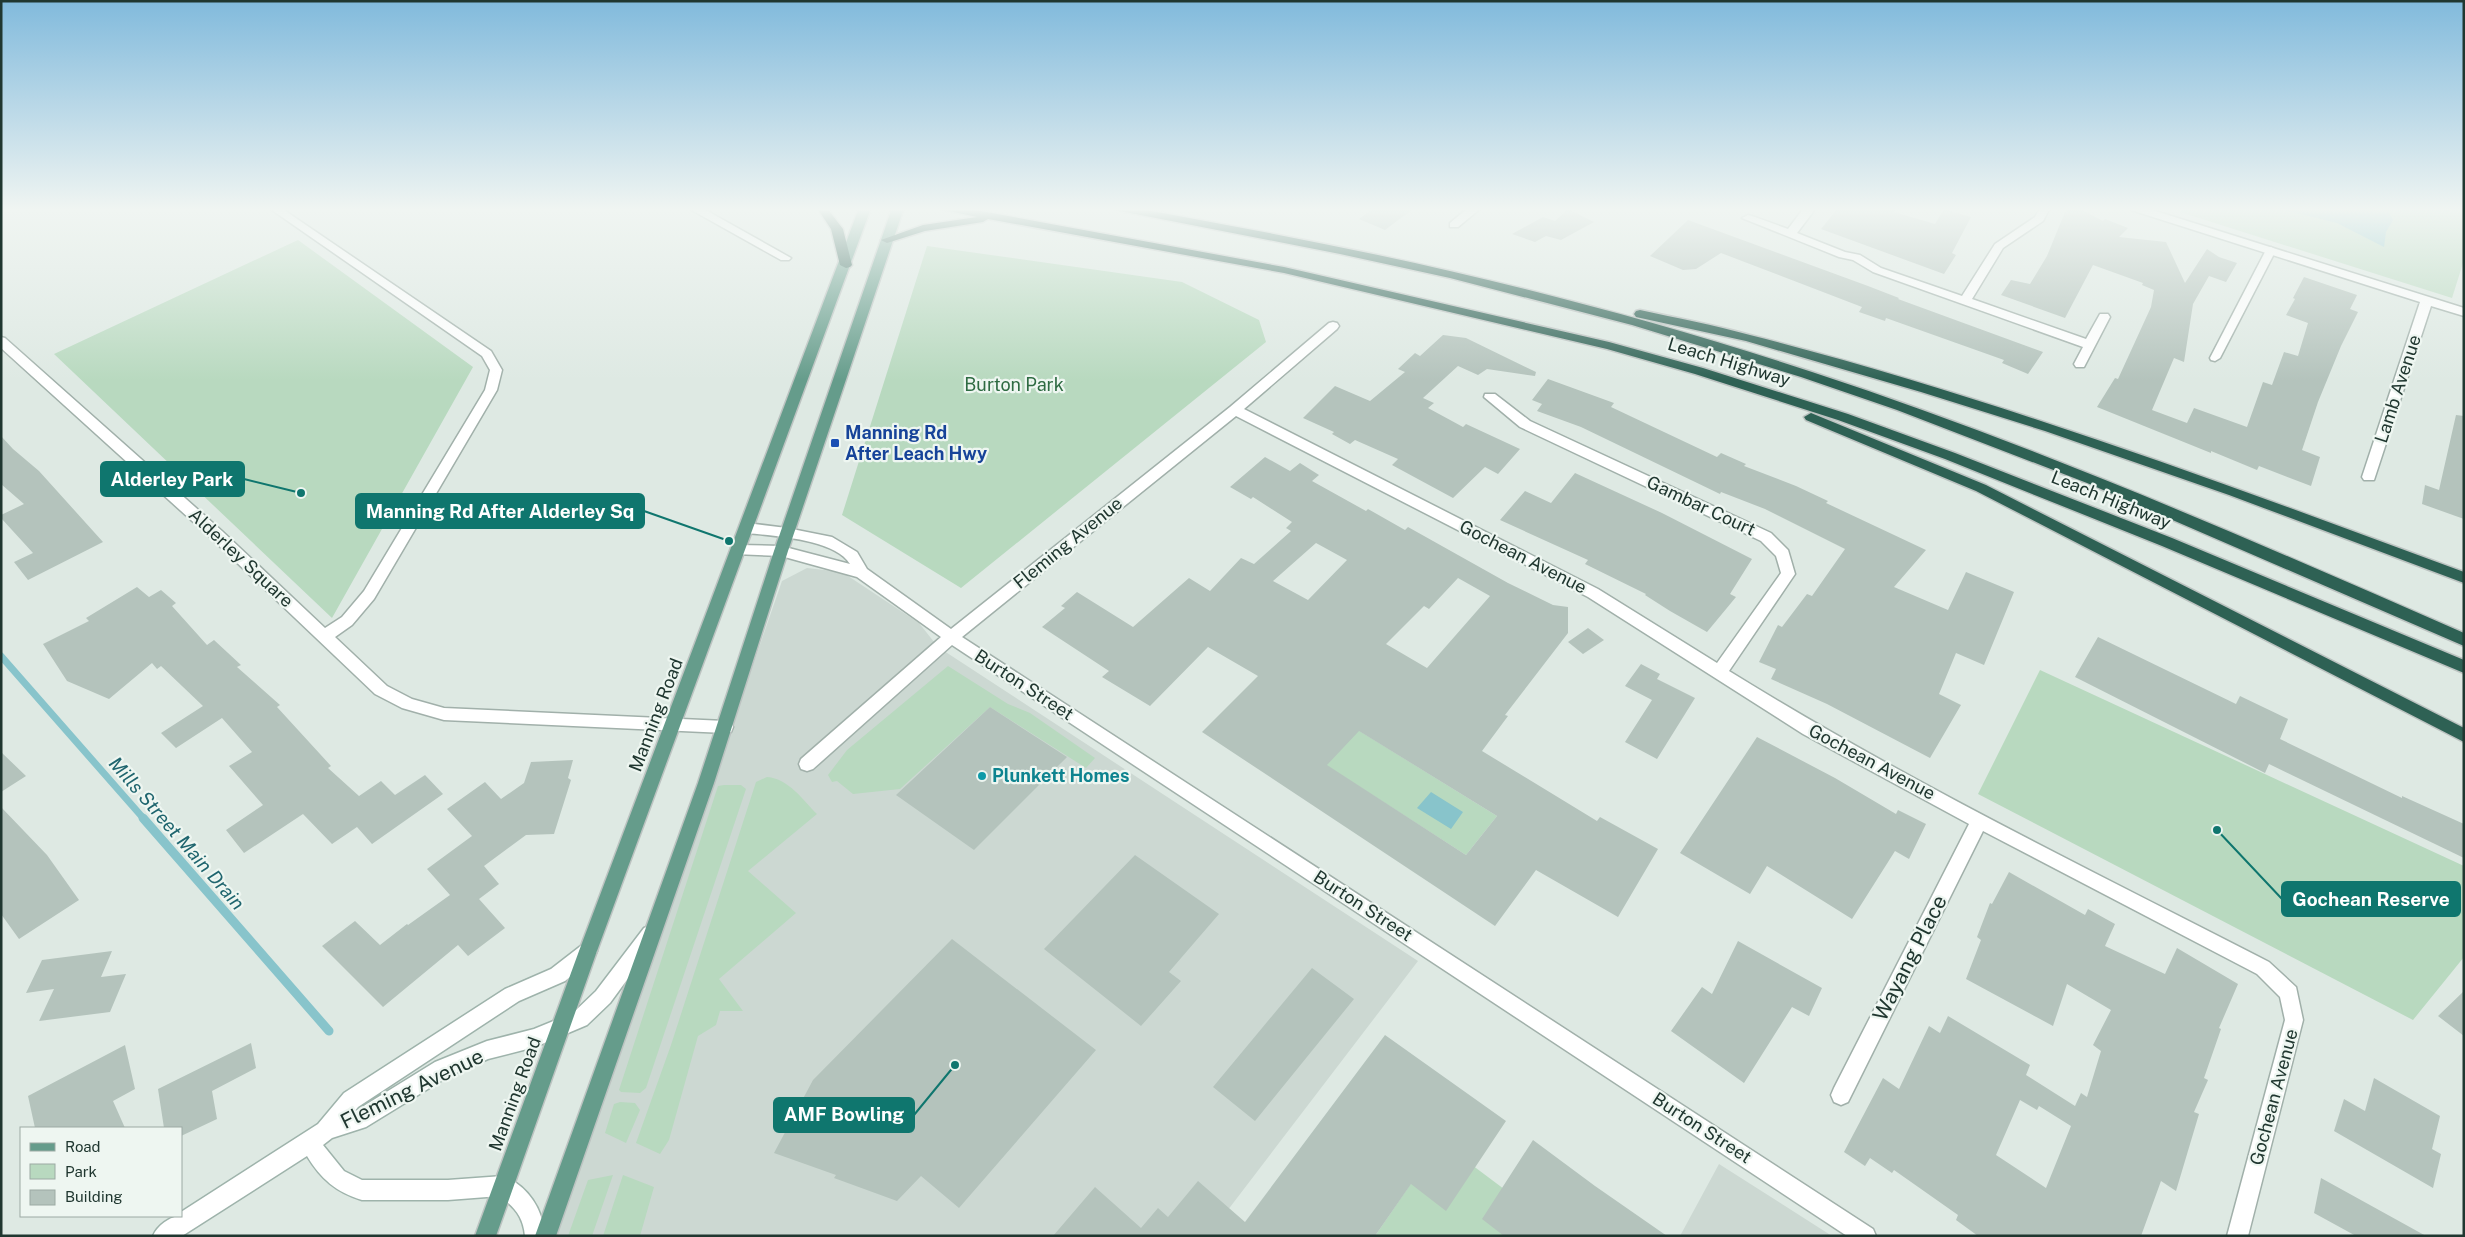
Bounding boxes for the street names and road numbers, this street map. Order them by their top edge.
street label: Lamb Avenue [2370,332,2425,446]
street label: Leach Highway [1665,333,1793,390]
street label: Leach Highway [2048,466,2174,533]
street label: Gambar Court [1643,471,1759,540]
street label: Fleming Avenue [1009,492,1126,593]
street label: Alderley Square [185,504,298,611]
street label: Gochean Avenue [1456,515,1590,598]
street label: Burton Street [971,645,1078,724]
street label: Manning Road [624,655,687,774]
street label: Gochean Avenue [1805,719,1939,804]
street label: Burton Street [1310,866,1417,945]
street label: Wayang Place [1867,891,1952,1025]
street label: Gochean Avenue [2245,1027,2302,1167]
street label: Manning Road [484,1034,545,1154]
street label: Fleming Avenue [336,1043,487,1134]
street label: Burton Street [1649,1088,1756,1167]

